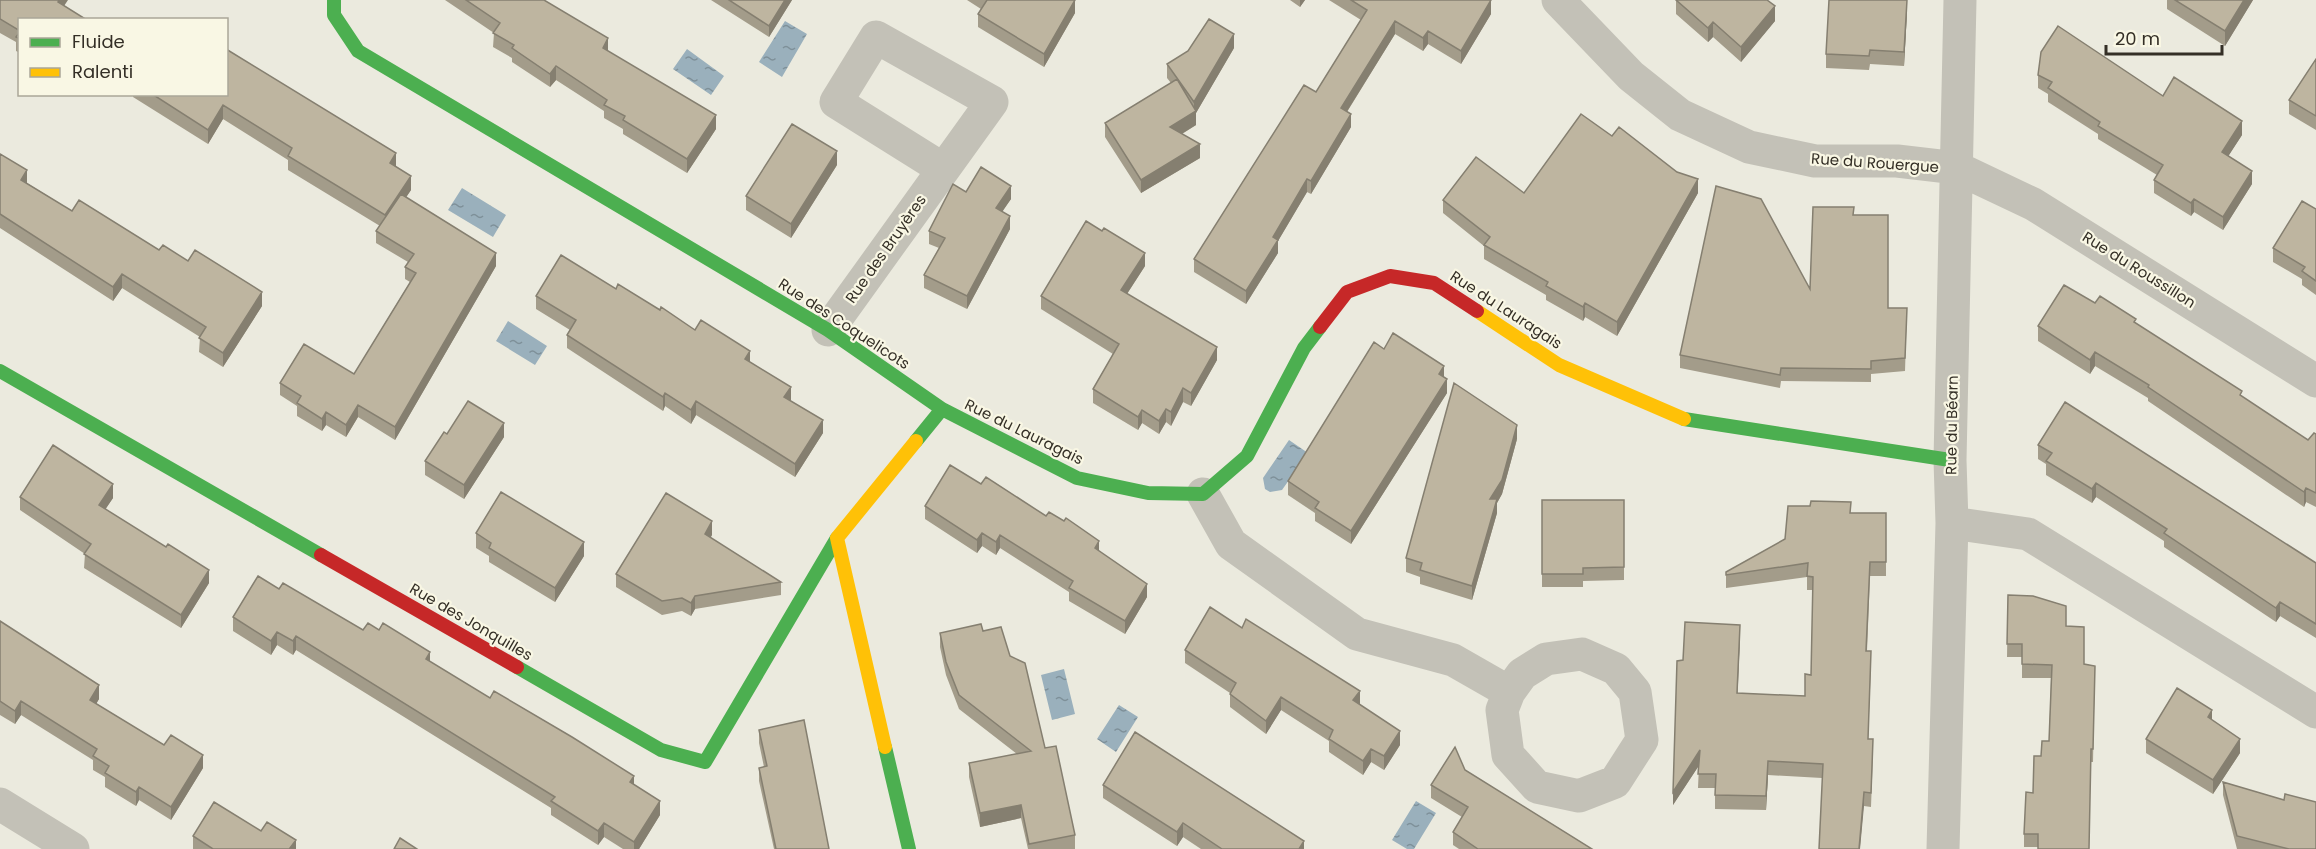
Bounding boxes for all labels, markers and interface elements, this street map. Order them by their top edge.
legend [18,18,228,96]
scale bar [2106,18,2222,56]
text: 20 m [2115,26,2160,51]
text: Fluide [72,29,125,54]
text: Ralenti [72,59,133,84]
street label: Rue du Rouergue [1810,148,1940,177]
street label: Rue des Bruyères [840,190,931,307]
street label: Rue du Roussillon [2079,226,2200,313]
street label: Rue du Lauragais [1446,266,1566,354]
street label: Rue des Coquelicots [774,273,914,374]
street label: Rue du Béarn [1940,375,1963,475]
street label: Rue du Lauragais [961,394,1087,469]
street label: Rue des Jonquilles [406,578,537,665]

